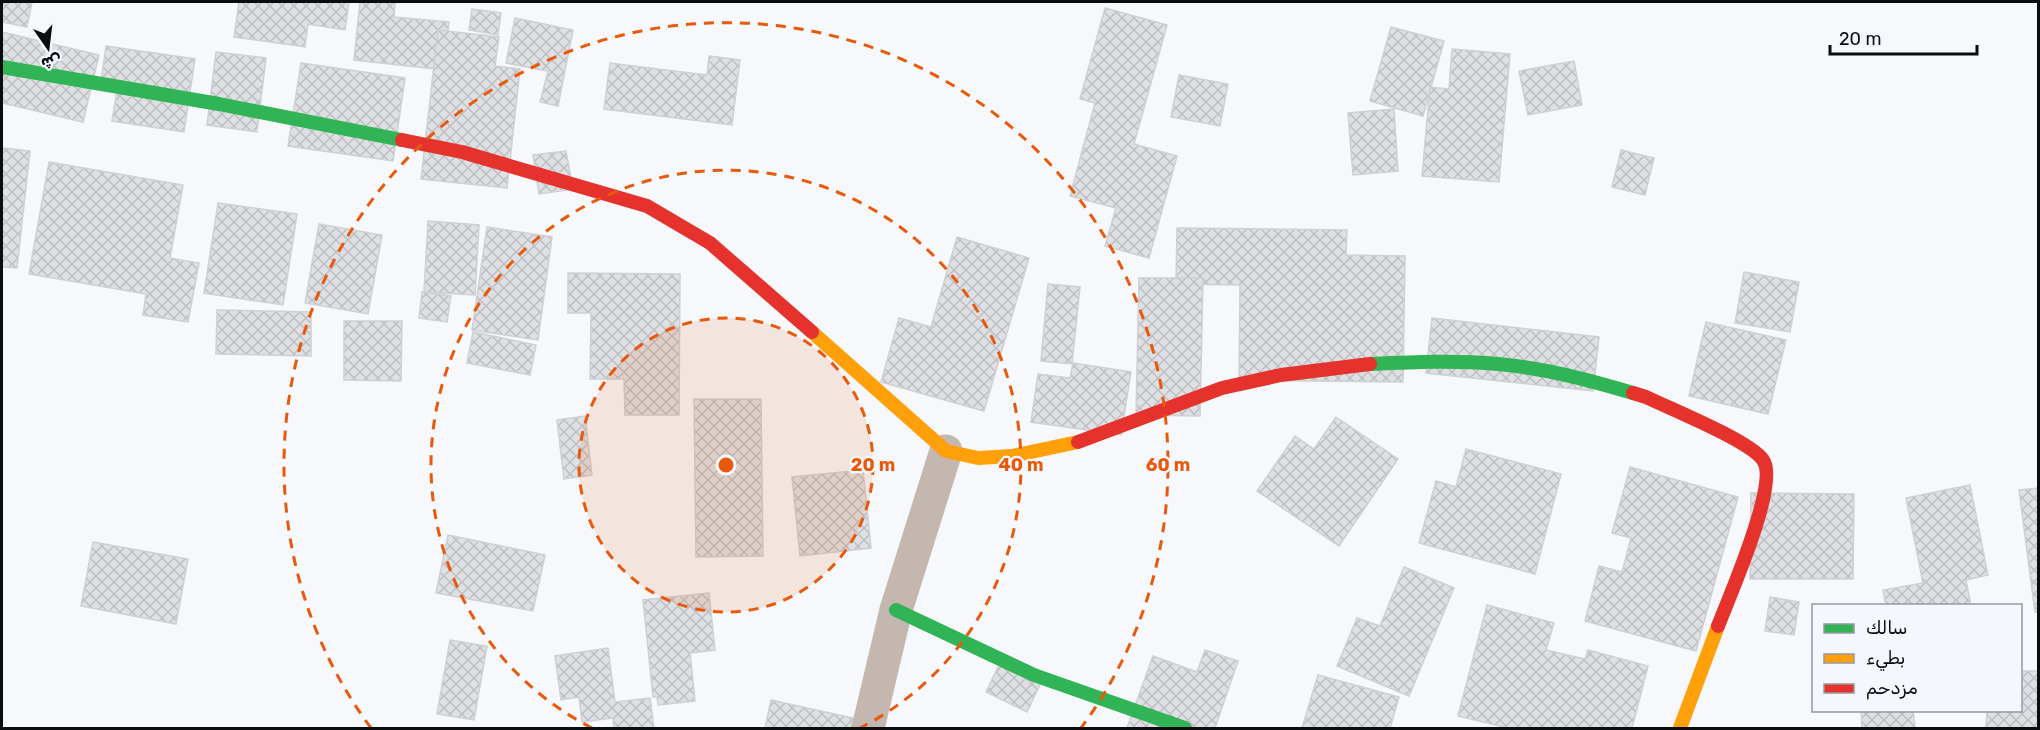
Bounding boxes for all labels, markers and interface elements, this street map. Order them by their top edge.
north arrow [18,18,78,78]
scale bar [1830,18,1977,56]
text: 20 m [1839,28,1881,50]
text: ش [39,50,64,74]
text: 20 m [851,454,895,476]
text: 40 m [999,454,1043,476]
text: 60 m [1146,454,1190,476]
centre of rings [716,455,736,475]
legend [1812,604,2022,712]
text: سالك [1866,617,1907,639]
text: بطيء [1866,647,1905,671]
text: مزدحم [1866,677,1918,700]

